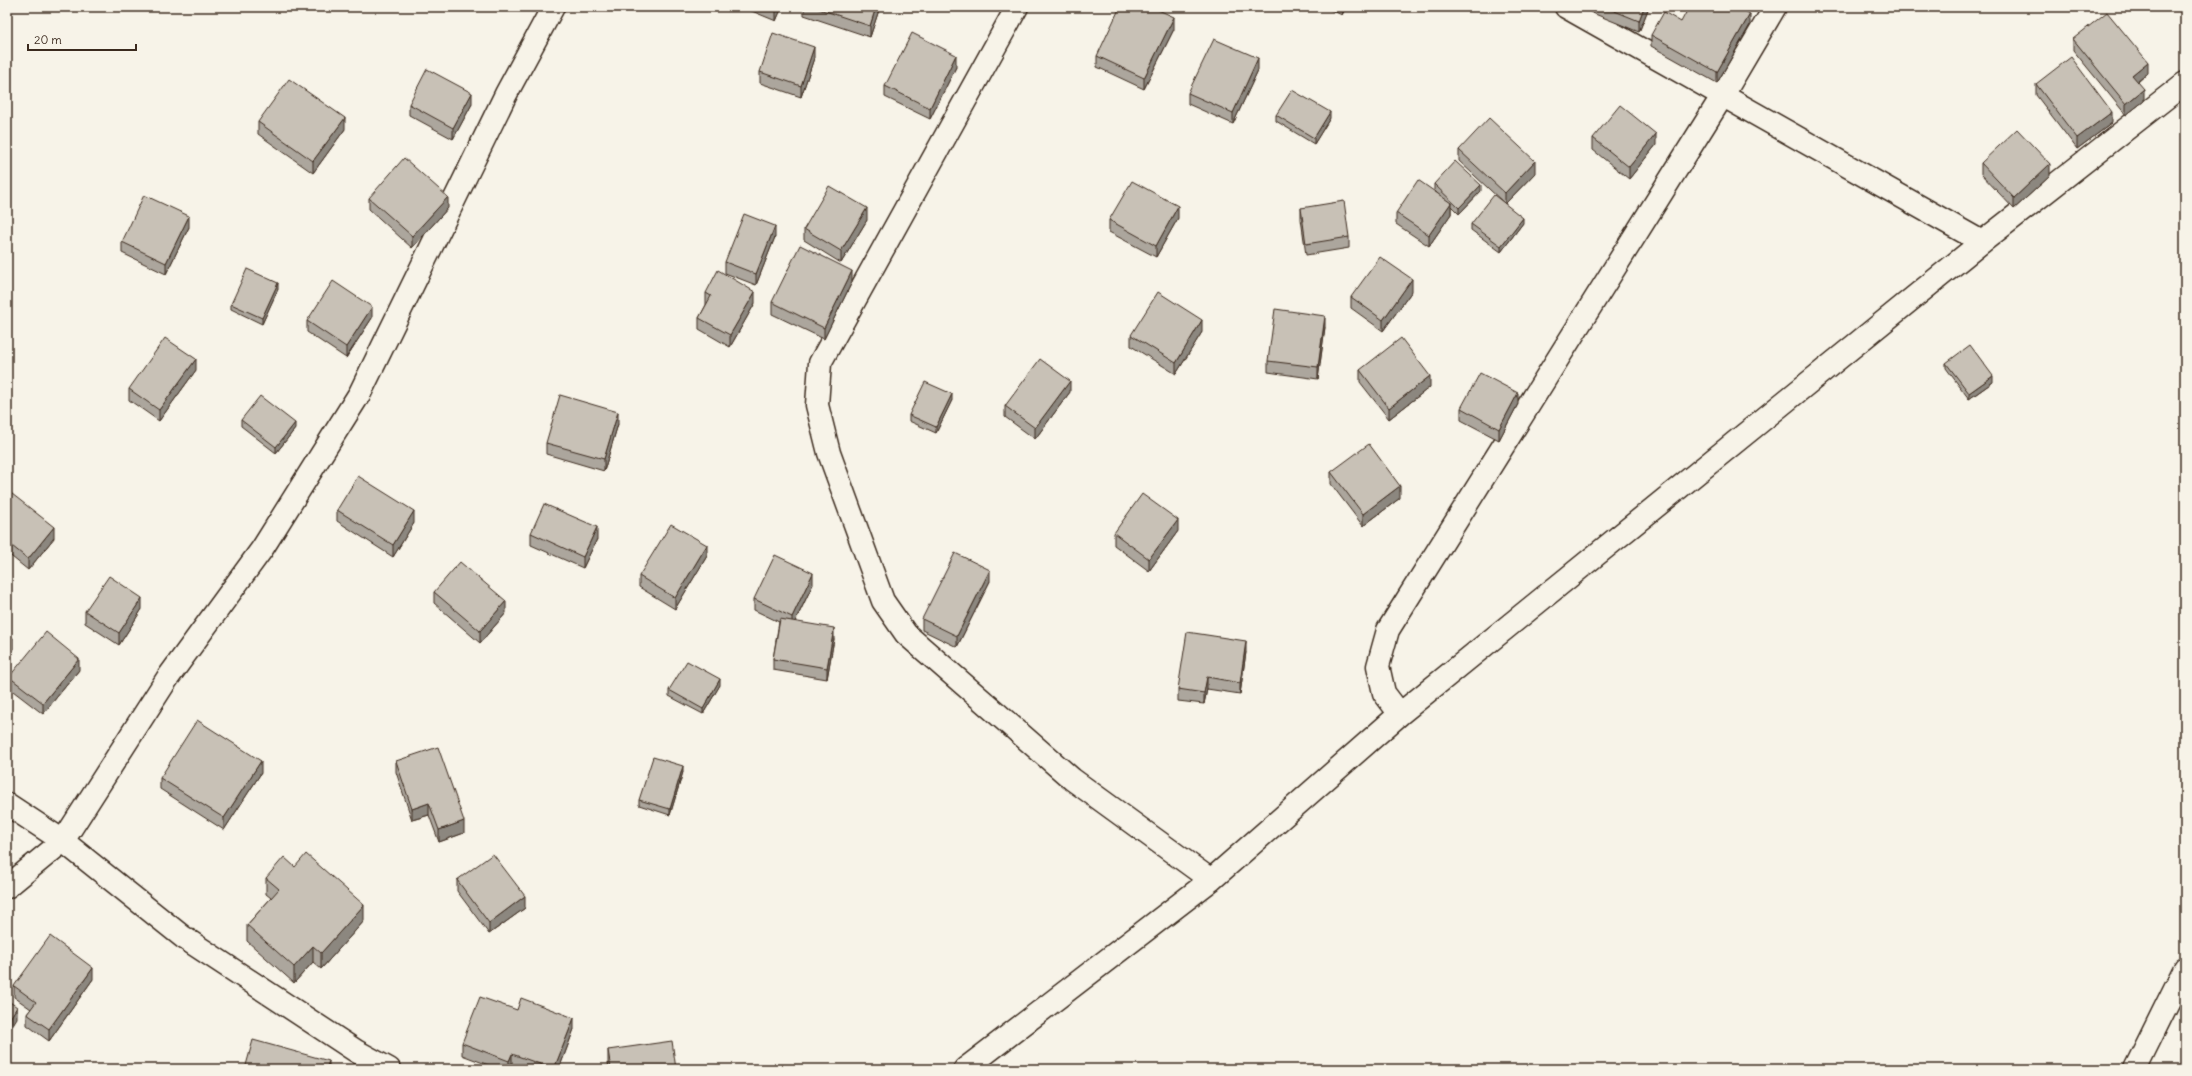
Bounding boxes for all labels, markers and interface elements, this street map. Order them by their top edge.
scale bar [28,26,136,52]
text: 20 m [34,32,62,47]

